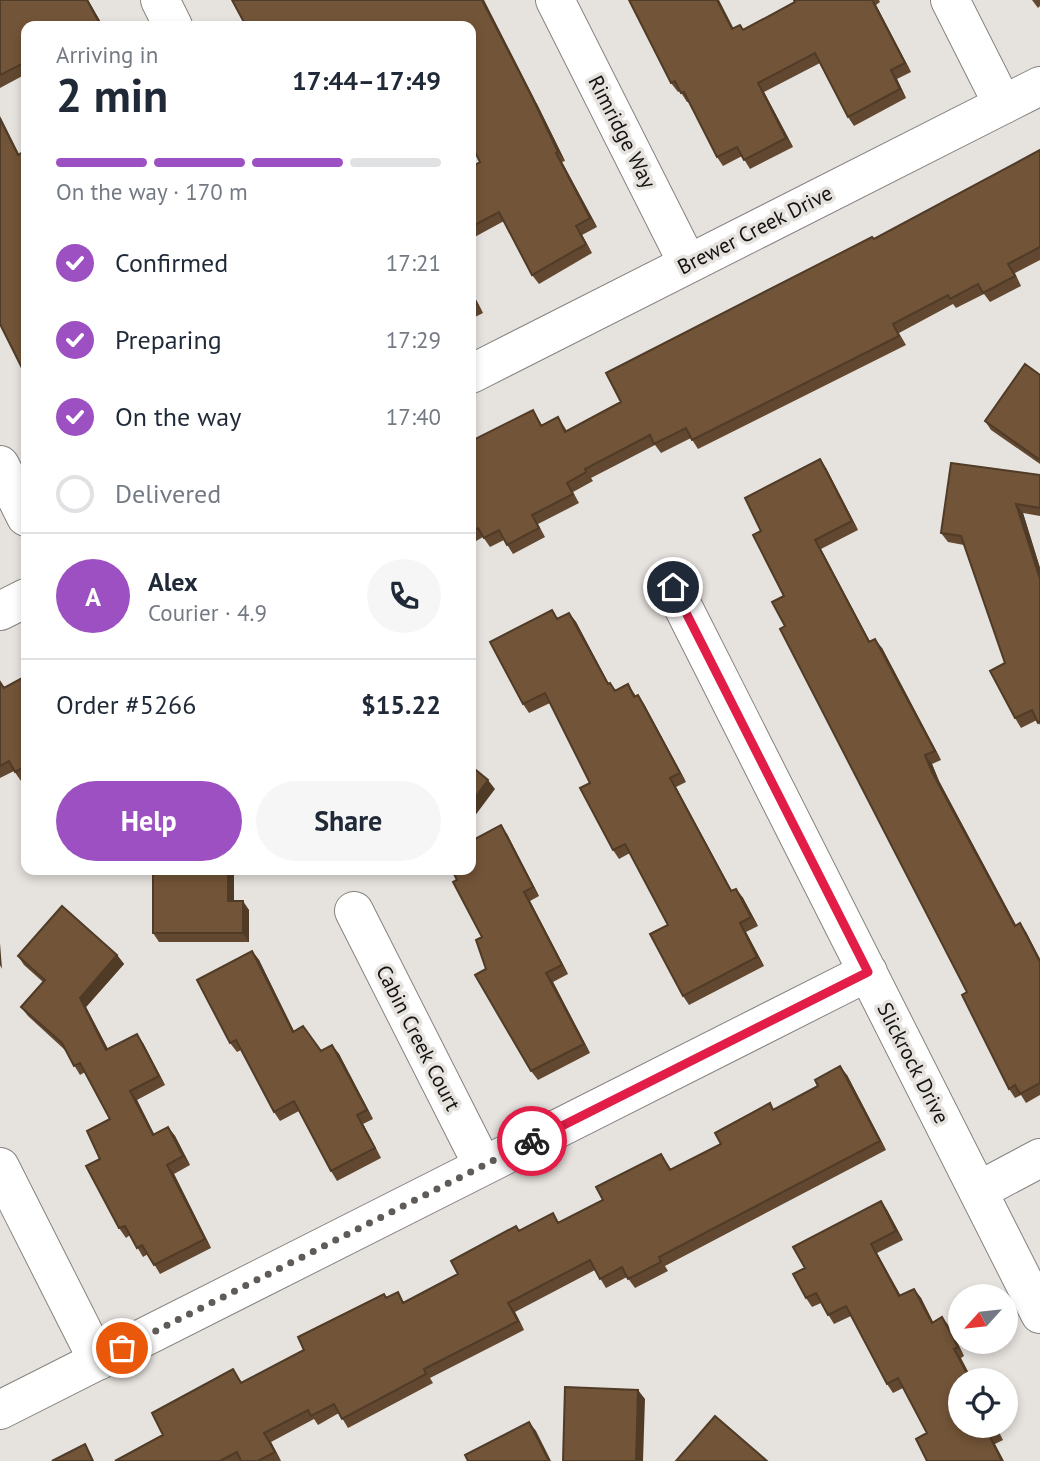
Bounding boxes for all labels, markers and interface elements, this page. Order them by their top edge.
text: Arriving in [56,40,158,69]
text: 17:44–17:49 [292,64,441,97]
text: 2 min [56,65,168,125]
street label: Rimridge Way [582,71,663,193]
text: On the way · 170 m [56,177,248,206]
street label: Brewer Creek Drive [673,179,837,280]
icon: check [56,244,94,282]
text: Confirmed [115,246,228,279]
text: 17:21 [386,248,441,277]
icon: check [56,321,94,359]
text: Preparing [115,323,222,356]
text: 17:29 [386,325,441,354]
icon: check [56,398,94,436]
text: On the way [115,400,241,433]
text: 17:40 [386,402,441,431]
text: Delivered [115,477,221,510]
pin [643,557,703,617]
button: phone [367,559,441,633]
text: Alex [148,565,198,598]
icon: home [654,568,692,606]
text: A [85,580,101,613]
text: Courier · 4.9 [148,598,267,627]
text: Order #5266 [56,688,196,721]
text: $15.22 [361,688,441,721]
button: Help [56,781,242,861]
button: Share [256,781,441,861]
street label: Cabin Creek Court [370,960,467,1115]
street label: Slickrock Drive [871,998,956,1128]
courier [497,1106,567,1176]
icon: bike [513,1122,551,1160]
north arrow [948,1284,1018,1354]
map controls [948,1284,1018,1438]
pin [92,1318,152,1378]
icon: bag [103,1329,141,1367]
button: locate [948,1368,1018,1438]

